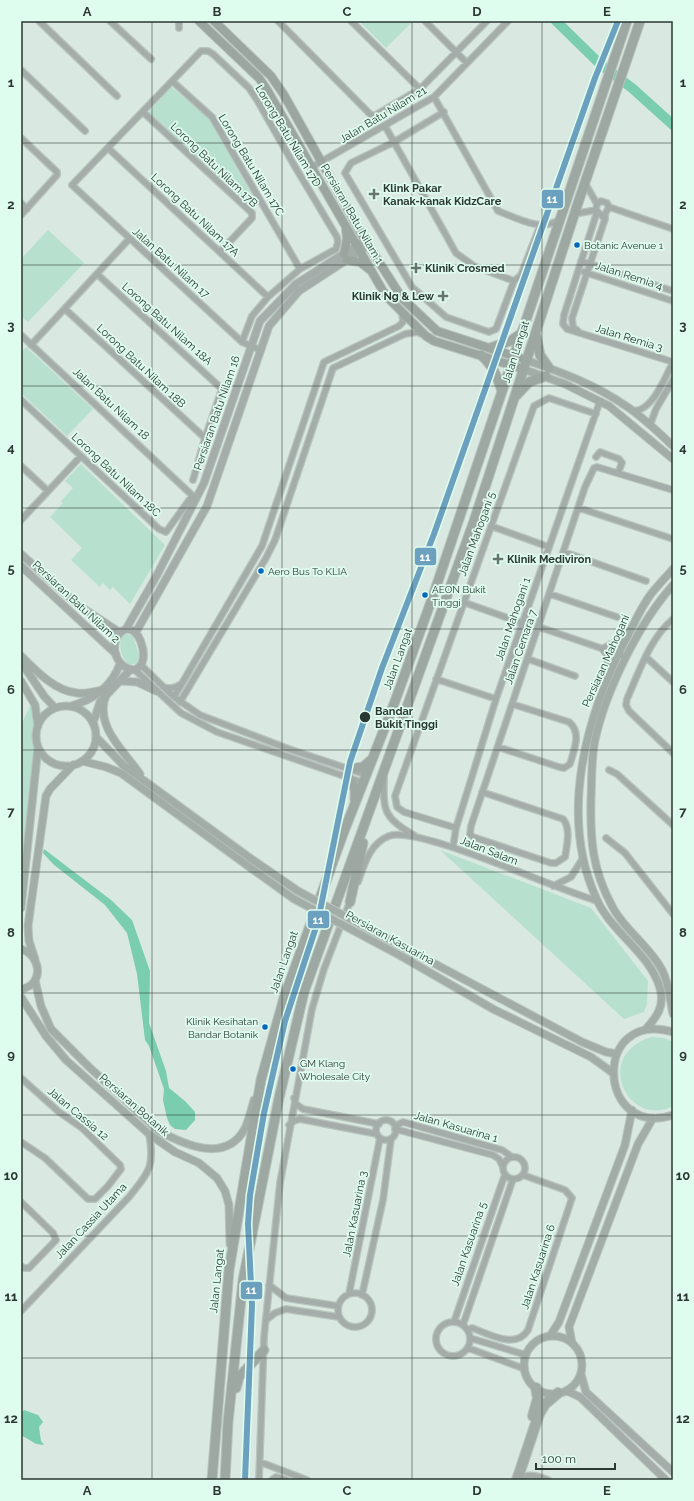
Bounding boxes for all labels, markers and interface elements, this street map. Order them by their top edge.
text: A [83,4,92,19]
text: B [213,4,222,19]
text: C [343,4,352,19]
text: D [472,4,482,19]
text: E [603,4,611,19]
text: 1 [8,75,15,90]
text: 1 [680,75,687,90]
street label: Lorong Batu Nilam 17D [252,83,324,189]
street label: Jalan Batu Nilam 21 [337,84,429,146]
street label: Lorong Batu Nilam 17C [215,112,287,219]
street label: Lorong Batu Nilam 17B [168,120,260,210]
street label: Persiaran Batu Nilam 1 [318,162,386,267]
street label: Lorong Batu Nilam 17A [148,171,242,260]
place label: Klink Pakar Kanak-kanak KidzCare [383,182,502,208]
marker: Klink Pakar Kanak-kanak KidzCare [368,188,380,200]
line badge: 11 [541,189,564,209]
text: 11 [547,193,558,206]
text: 2 [7,197,15,212]
text: 2 [679,197,687,212]
street label: Jalan Batu Nilam 17 [130,225,212,301]
marker: Botanic Avenue 1 [572,240,582,250]
place label: Botanic Avenue 1 [584,240,664,251]
street label: Jalan Remia 4 [594,259,664,293]
marker: Klinik Crosmed [410,262,422,274]
place label: Klinik Crosmed [425,262,505,275]
street label: Lorong Batu Nilam 18A [119,280,215,368]
place label: Klinik Ng & Lew [352,290,435,303]
marker: Klinik Ng & Lew [437,290,449,302]
text: 3 [7,318,15,333]
text: 3 [679,318,687,333]
street label: Jalan Langat [500,319,532,385]
street label: Lorong Batu Nilam 18B [94,321,188,411]
street label: Jalan Remia 3 [594,322,665,354]
street label: Persiaran Batu Nilam 16 [191,354,243,472]
street label: Jalan Batu Nilam 18 [70,365,152,443]
street label: Lorong Batu Nilam 18C [69,430,164,520]
text: 4 [7,440,15,455]
text: 4 [679,440,687,455]
street label: Jalan Mahogani 5 [456,490,498,578]
line badge: 11 [414,547,437,566]
text: 11 [420,551,431,564]
marker: Klinik Mediviron [492,553,504,565]
place label: Klinik Mediviron [507,553,591,566]
street label: Persiaran Batu Nilam 2 [30,558,123,646]
text: 5 [7,561,15,576]
text: 5 [679,561,687,576]
marker: Aero Bus To KLIA [256,566,266,576]
place label: Aero Bus To KLIA [268,566,347,577]
street label: Jalan Mahogani 1 [493,575,533,662]
place label: AEON Bukit Tinggi [432,584,487,608]
marker: AEON Bukit Tinggi [420,590,430,600]
street label: Jalan Cemara 7 [502,608,540,686]
street label: Persiaran Mahogani [580,613,632,709]
street label: Jalan Langat [381,626,415,692]
text: 6 [7,682,15,697]
text: 6 [679,682,687,697]
place label: Bandar Bukit Tinggi [375,705,438,731]
marker: Bandar Bukit Tinggi [358,710,372,724]
text: 7 [7,804,15,819]
text: 7 [679,804,687,819]
street label: Jalan Salam [458,834,520,868]
street label: Persiaran Kasuarina [343,908,437,968]
line badge: 11 [307,910,330,929]
text: 11 [313,914,324,927]
text: 8 [7,925,15,940]
text: 8 [679,925,687,940]
street label: Jalan Langat [267,929,301,995]
place label: Klinik Kesihatan Bandar Botanik [186,1016,259,1040]
marker: Klinik Kesihatan Bandar Botanik [260,1022,270,1032]
text: 9 [7,1047,15,1062]
text: 9 [679,1047,687,1062]
place label: GM Klang Wholesale City [300,1058,371,1082]
marker: GM Klang Wholesale City [288,1064,298,1074]
street label: Persiaran Botanik [97,1071,172,1139]
street label: Jalan Cassia 12 [45,1085,111,1143]
street label: Jalan Kasuarina 1 [413,1109,500,1145]
text: 10 [4,1168,18,1183]
text: 10 [676,1168,690,1183]
street label: Jalan Kasuarina 3 [340,1170,370,1258]
street label: Jalan Cassia Utama [53,1180,129,1262]
street label: Jalan Kasuarina 5 [449,1200,489,1288]
street label: Jalan Kasuarina 6 [518,1223,558,1311]
street label: Jalan Langat [207,1248,227,1314]
line badge: 11 [240,1281,263,1300]
text: 11 [246,1284,257,1297]
text: 11 [5,1289,18,1304]
text: 11 [677,1289,690,1304]
text: 12 [4,1411,18,1426]
text: 12 [676,1411,690,1426]
scale bar [536,1445,615,1471]
text: 100 m [542,1452,576,1466]
text: A [83,1483,92,1498]
text: B [213,1483,222,1498]
text: C [343,1483,352,1498]
text: D [472,1483,482,1498]
text: E [603,1483,611,1498]

